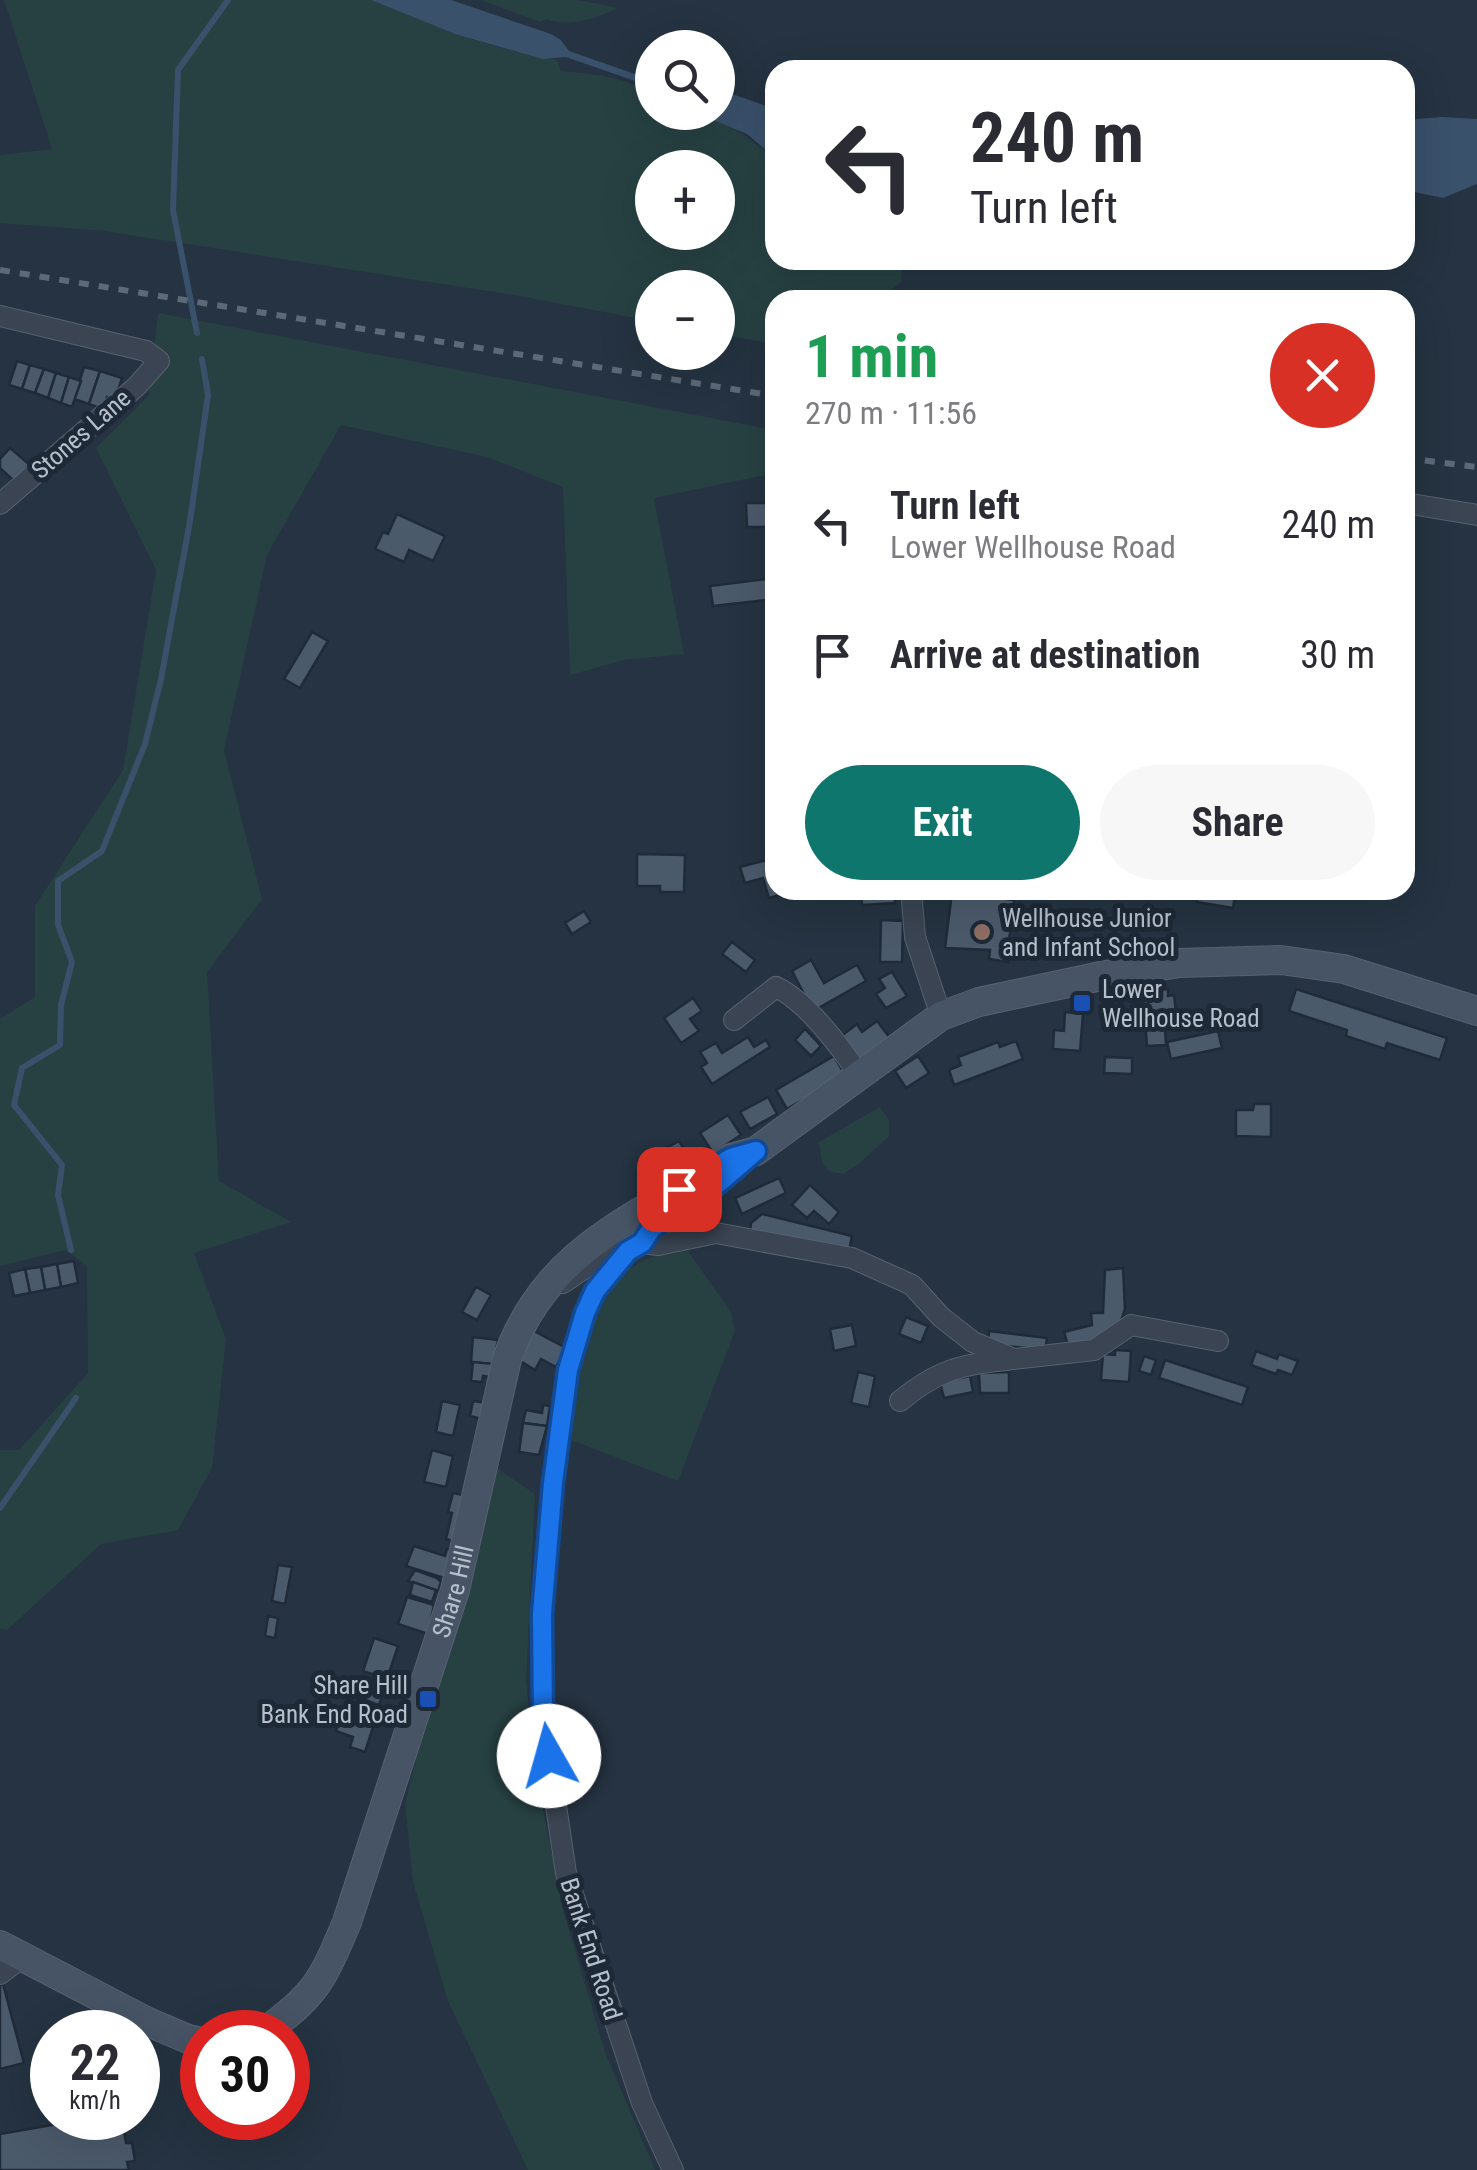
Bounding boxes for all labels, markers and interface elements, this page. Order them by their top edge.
map controls [635,30,735,370]
button: search [635,30,735,130]
text: 240 m [970,97,1144,179]
icon: left [805,100,935,230]
button: + [635,150,735,250]
text: Turn left [970,181,1118,234]
button: − [635,270,735,370]
text: 1 min [805,321,938,392]
button: close [1270,323,1375,428]
street label: Stones Lane [26,383,136,485]
text: 270 m · 11:56 [805,394,977,432]
text: Turn left [890,484,1020,528]
icon: left [805,498,860,553]
text: 240 m [1281,503,1375,547]
text: Lower Wellhouse Road [890,528,1176,566]
icon: arrive [805,628,860,683]
text: Arrive at destination [890,633,1200,677]
text: 30 m [1300,633,1375,677]
button: Exit [805,765,1080,880]
button: Share [1100,765,1375,880]
place label: Wellhouse Junior and Infant School [1002,904,1175,962]
marker: Wellhouse Junior and Infant School [971,921,993,943]
place label: Lower Wellhouse Road [1102,975,1260,1033]
marker: Lower Wellhouse Road [1071,992,1093,1014]
pin [637,1147,722,1232]
icon: arrive [652,1162,707,1217]
street label: Share Hill [426,1542,479,1641]
place label: Share Hill Bank End Road [260,1671,408,1729]
marker: Share Hill Bank End Road [417,1688,439,1710]
position arrow [497,1704,601,1808]
street label: Bank End Road [554,1874,628,2024]
speed limit sign: 30 [180,2010,310,2140]
text: 22 [70,2034,120,2092]
text: km/h [69,2086,121,2115]

